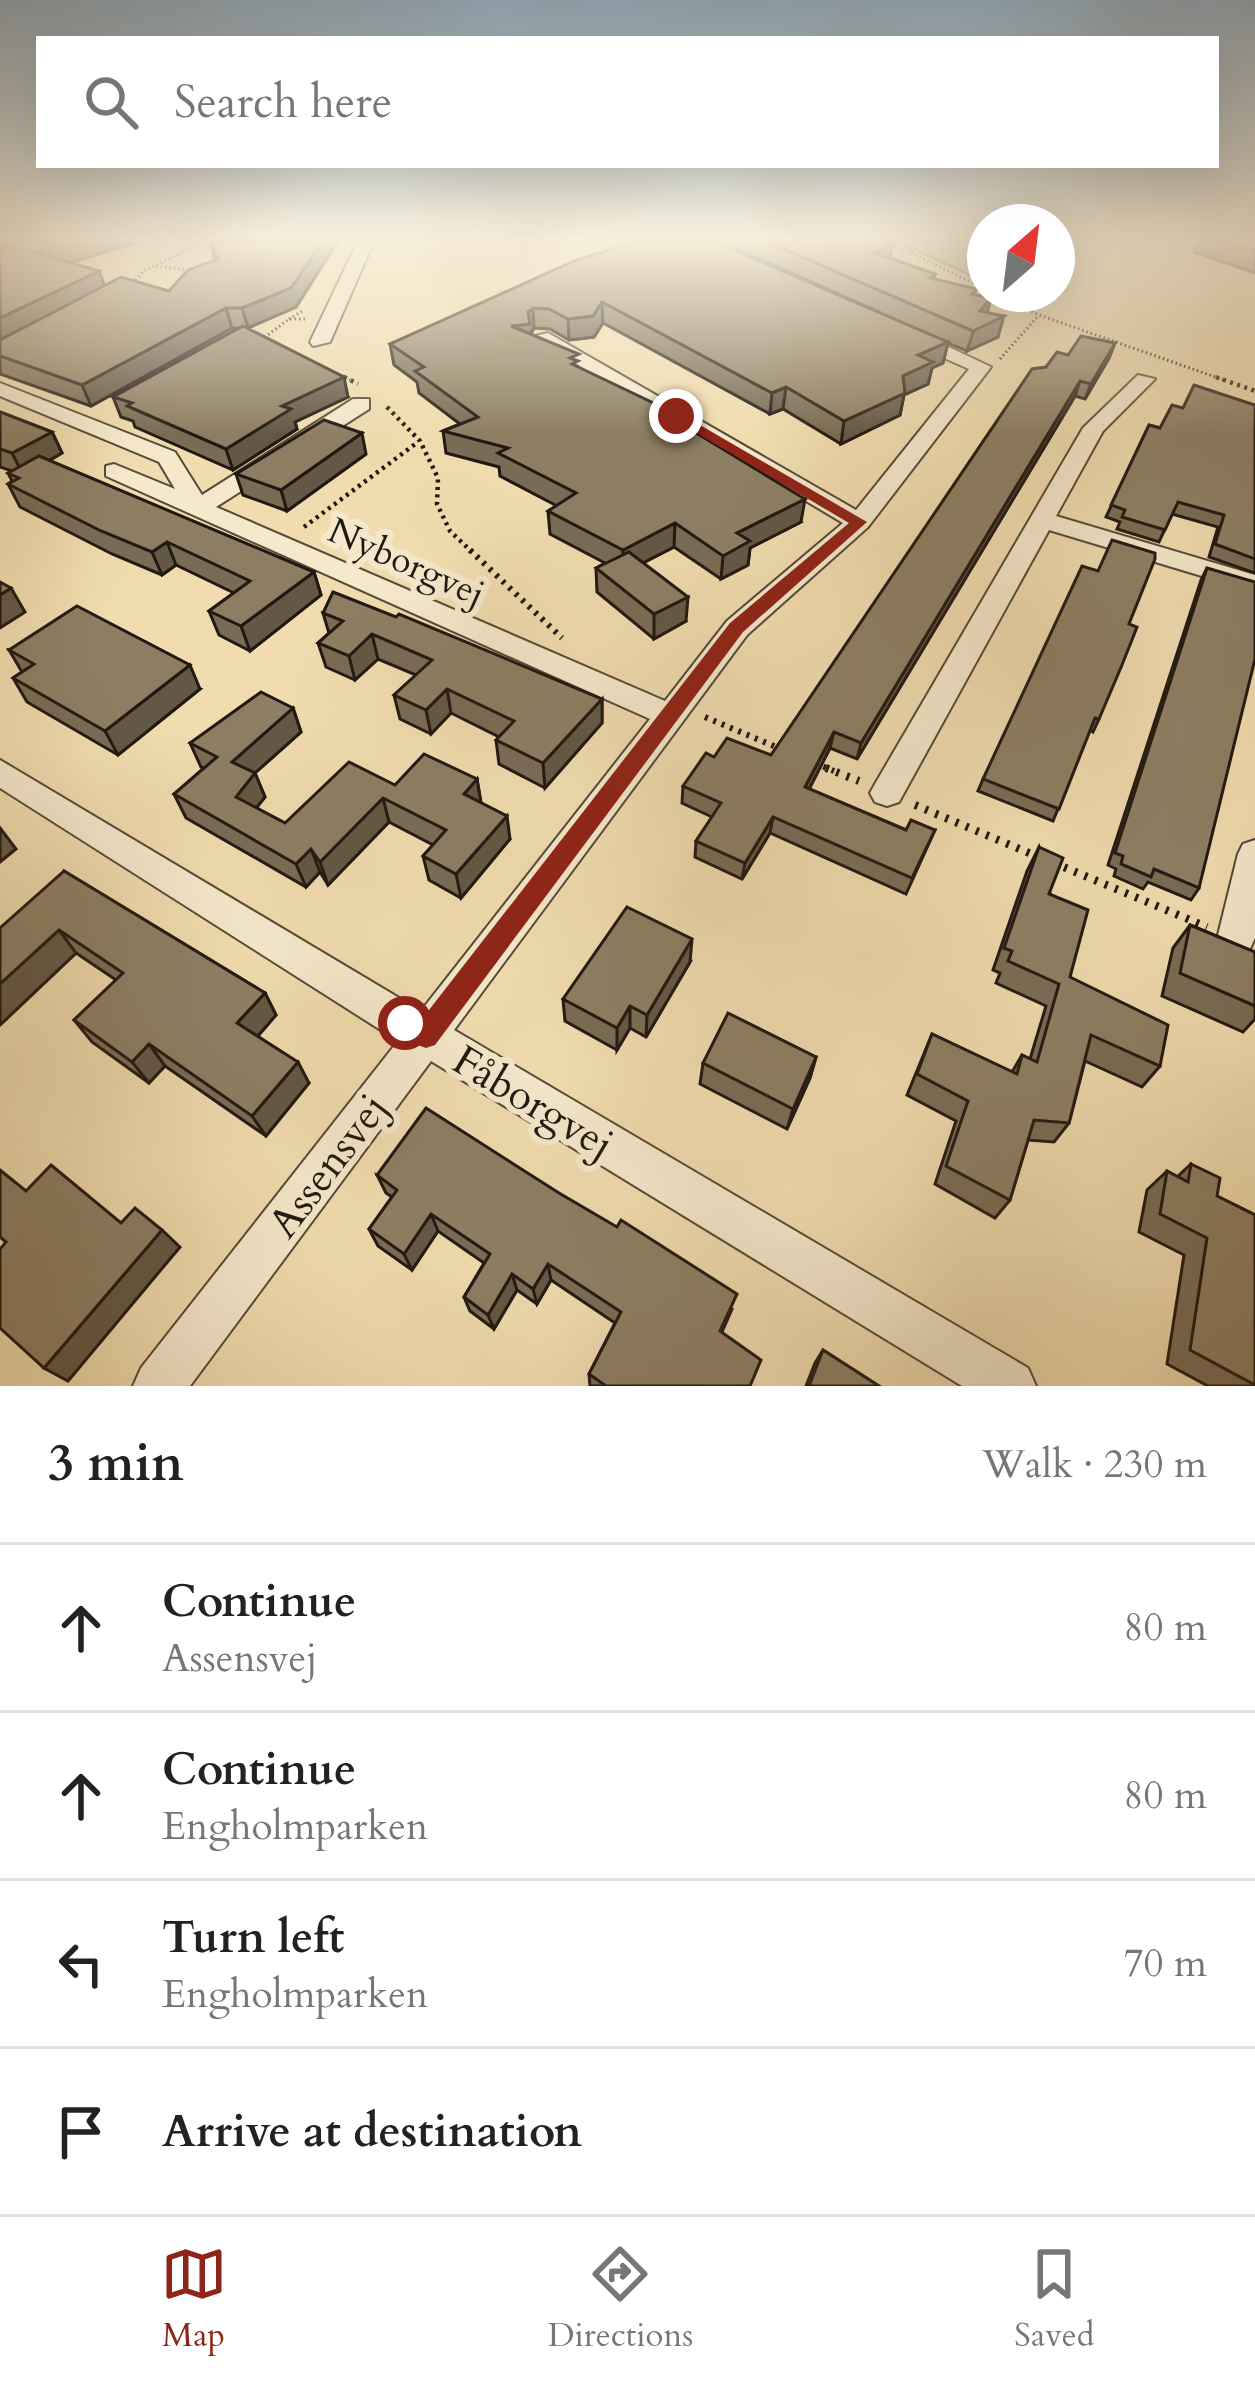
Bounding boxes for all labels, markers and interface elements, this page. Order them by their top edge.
search box [36,36,1219,168]
icon: search [78,69,144,135]
text: Search here [174,72,392,133]
north arrow [967,204,1075,312]
route end [649,389,703,443]
street label: Nyborgvej [320,506,492,619]
route start [378,996,432,1050]
street label: Fåborgvej [442,1032,624,1173]
street label: Assensvej [255,1082,401,1250]
text: 3 min [48,1429,184,1499]
text: Walk · 230 m [982,1438,1207,1491]
text: Continue [162,1571,356,1632]
icon: ahead [48,1595,114,1661]
text: 80 m [1124,1601,1207,1654]
text: Assensvej [162,1632,317,1685]
text: Continue [162,1739,356,1800]
icon: ahead [48,1763,114,1829]
text: 80 m [1124,1769,1207,1822]
text: Engholmparken [162,1800,428,1853]
text: Turn left [162,1907,344,1968]
icon: left [48,1931,114,1997]
text: 70 m [1124,1937,1207,1990]
text: Engholmparken [162,1968,428,2021]
icon: arrive [48,2099,114,2165]
text: Arrive at destination [162,2101,582,2162]
tab: Map [161,2241,227,2358]
tab: Directions [548,2241,693,2358]
tab: Saved [1014,2241,1094,2358]

